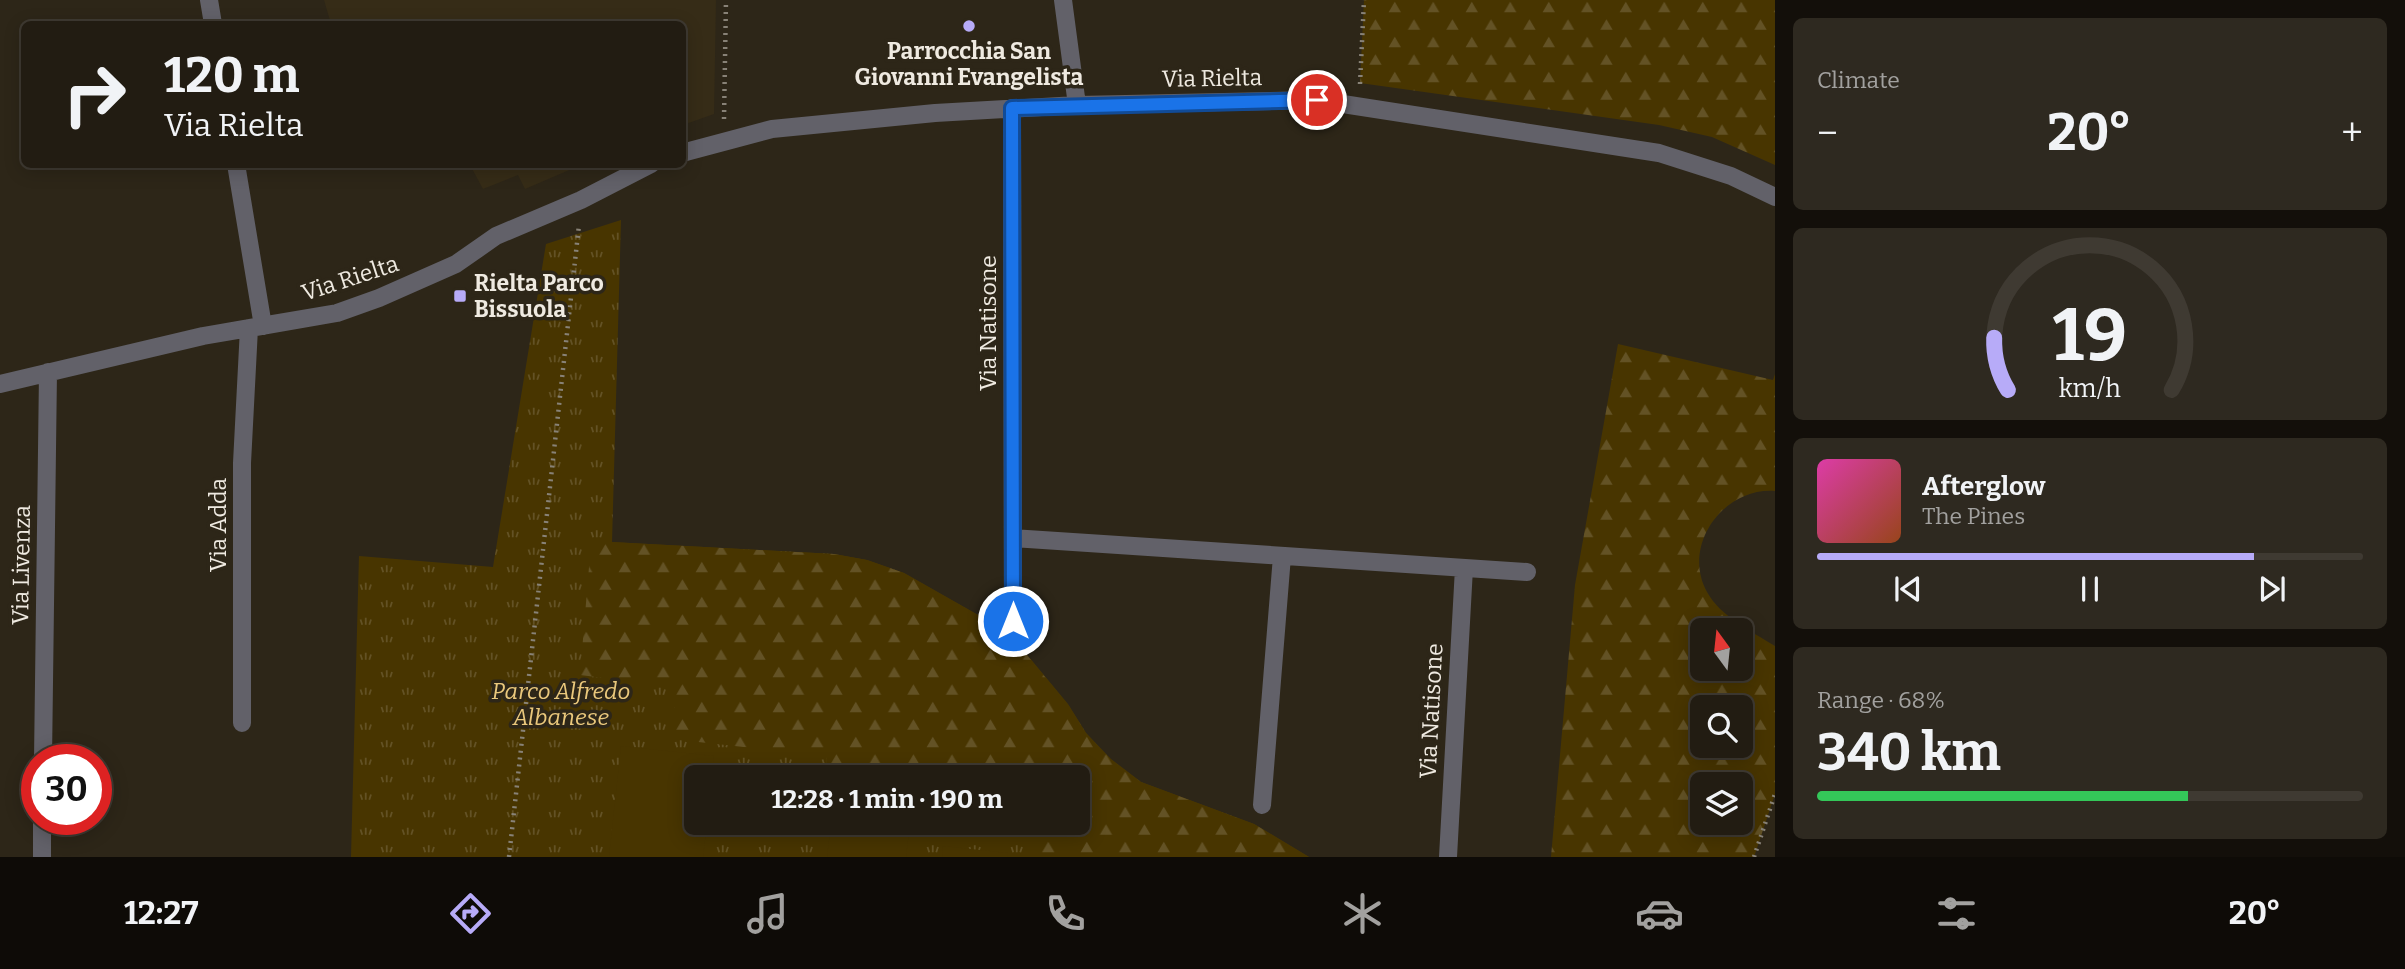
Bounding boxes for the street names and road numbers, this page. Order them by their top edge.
street label: Via Rielta [1162,63,1263,93]
street label: Via Rielta [298,249,402,307]
street label: Via Natisone [974,255,1002,391]
street label: Via Adda [204,478,232,572]
street label: Via Livenza [6,504,36,625]
street label: Via Natisone [1413,643,1449,779]

